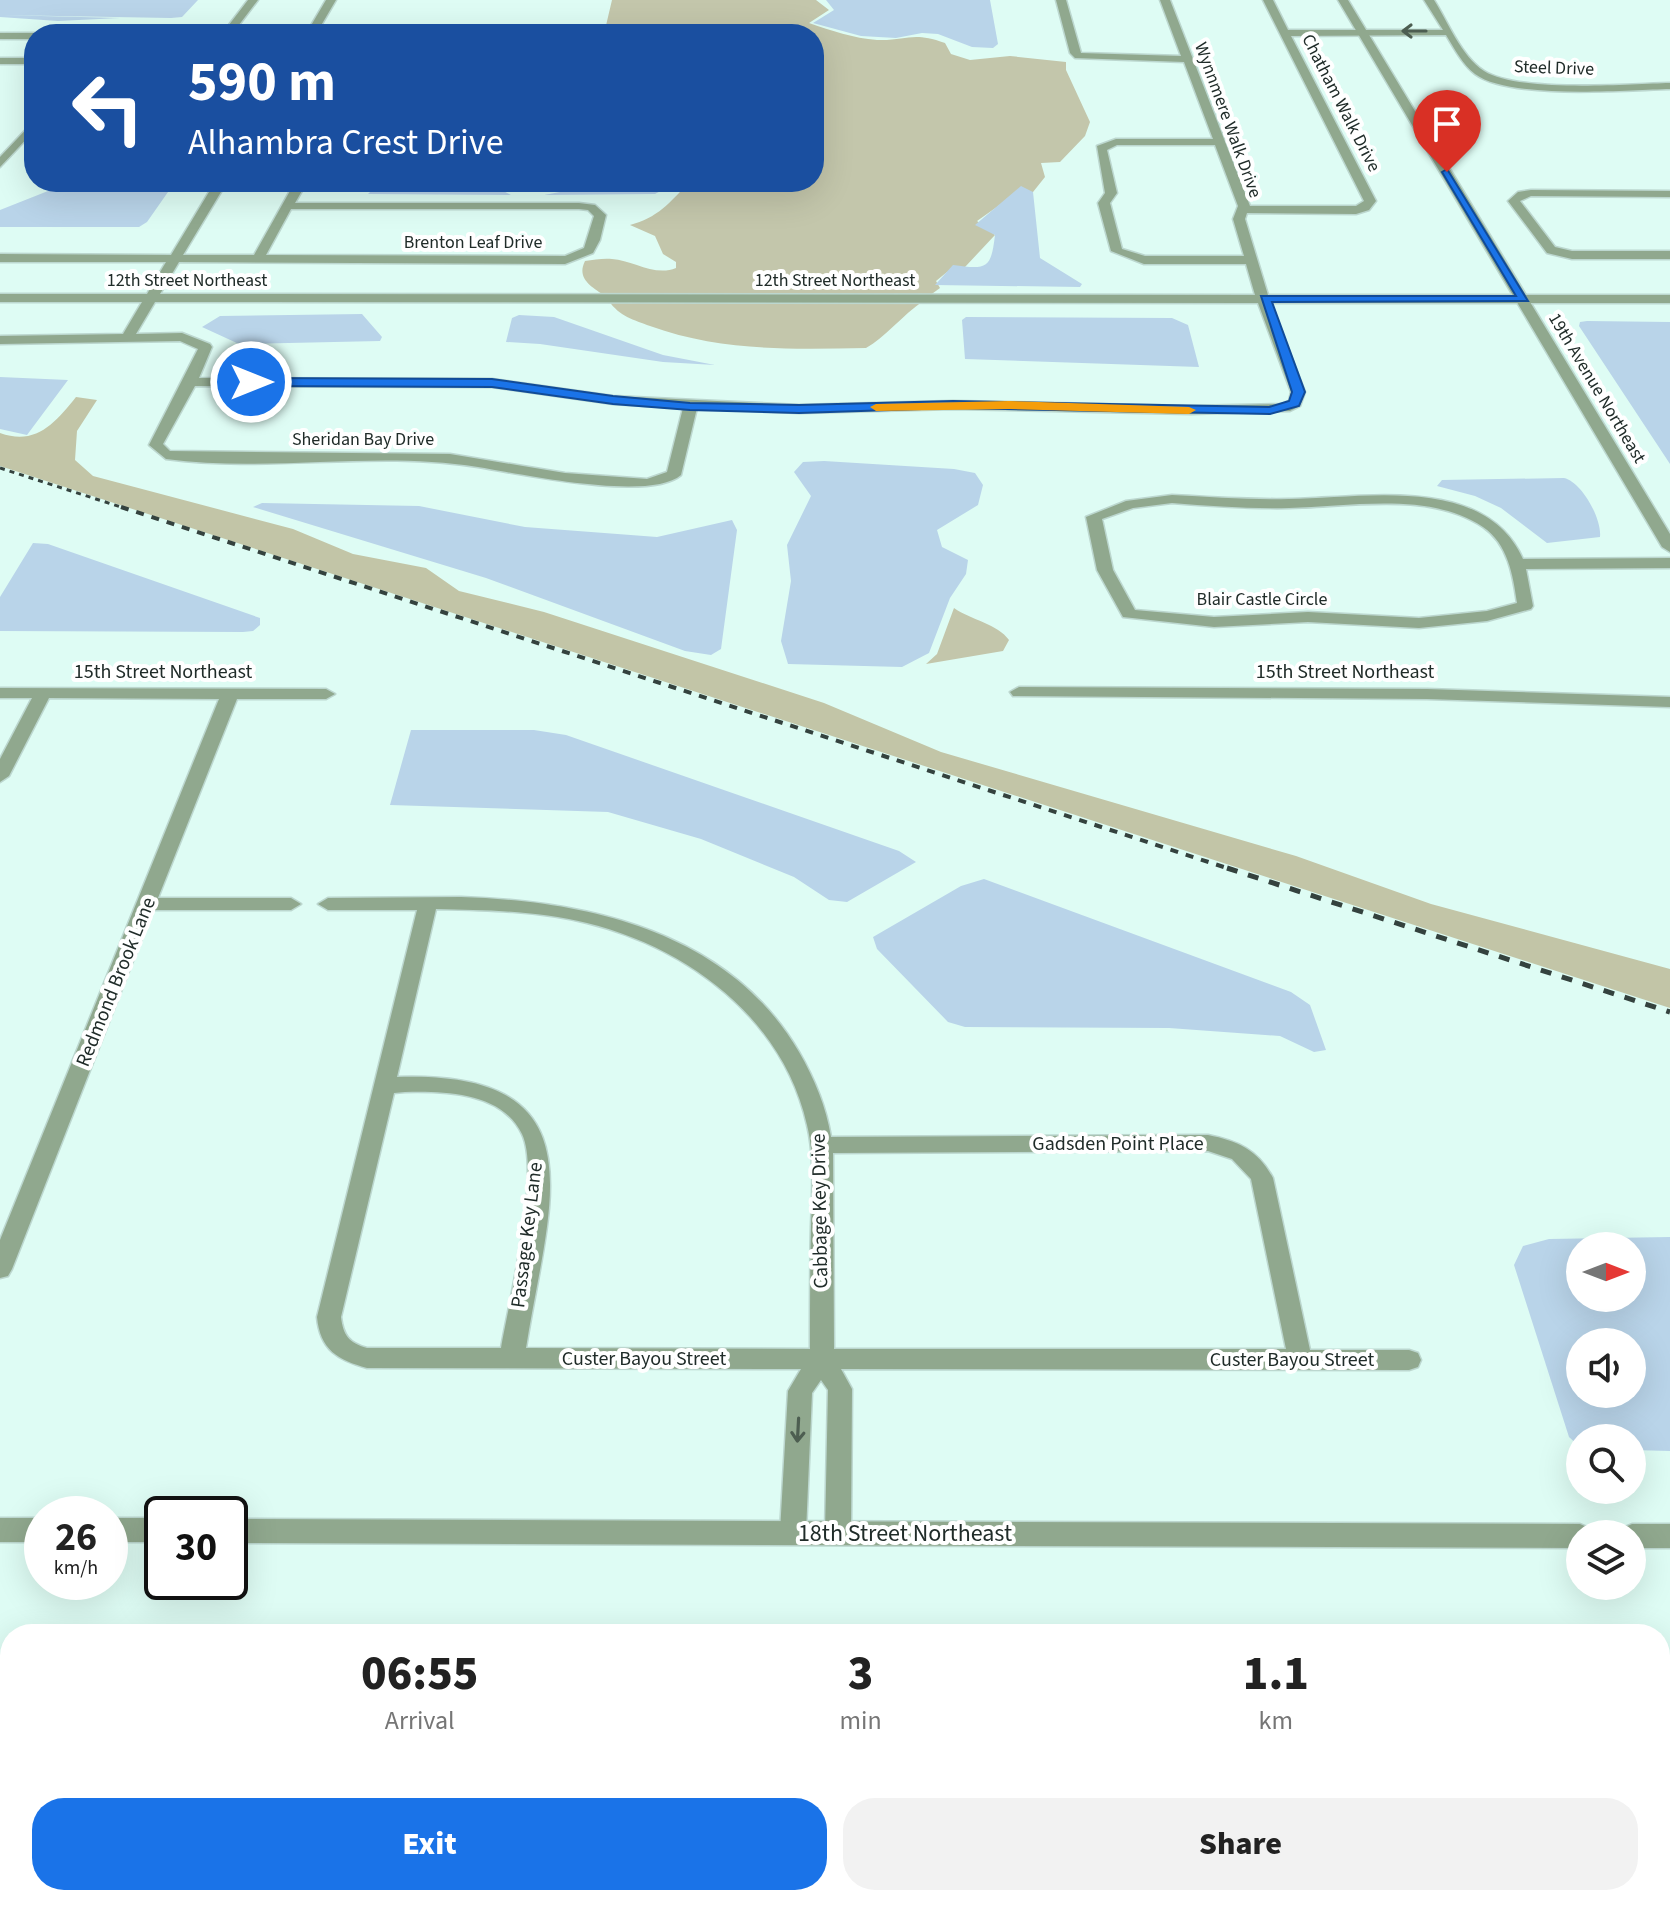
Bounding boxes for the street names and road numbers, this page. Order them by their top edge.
street label: Chatham Walk Drive [1295,30,1387,176]
street label: Wynnmere Walk Drive [1188,39,1268,201]
street label: Steel Drive [1514,54,1595,82]
street label: Brenton Leaf Drive [404,230,542,255]
street label: 12th Street Northeast [107,268,267,293]
street label: 12th Street Northeast [755,268,915,293]
street label: 19th Avenue Northeast [1542,308,1652,468]
street label: Sheridan Bay Drive [292,427,434,452]
street label: Blair Castle Circle [1197,587,1327,612]
street label: 15th Street Northeast [74,658,252,686]
street label: 15th Street Northeast [1256,658,1434,686]
street label: Redmond Brook Lane [69,893,163,1071]
street label: Gadsden Point Place [1032,1130,1204,1158]
street label: Cabbage Key Drive [805,1133,835,1289]
street label: Passage Key Lane [504,1160,550,1309]
street label: Custer Bayou Street [562,1345,726,1373]
street label: Custer Bayou Street [1210,1346,1374,1374]
street label: 18th Street Northeast [798,1516,1012,1551]

